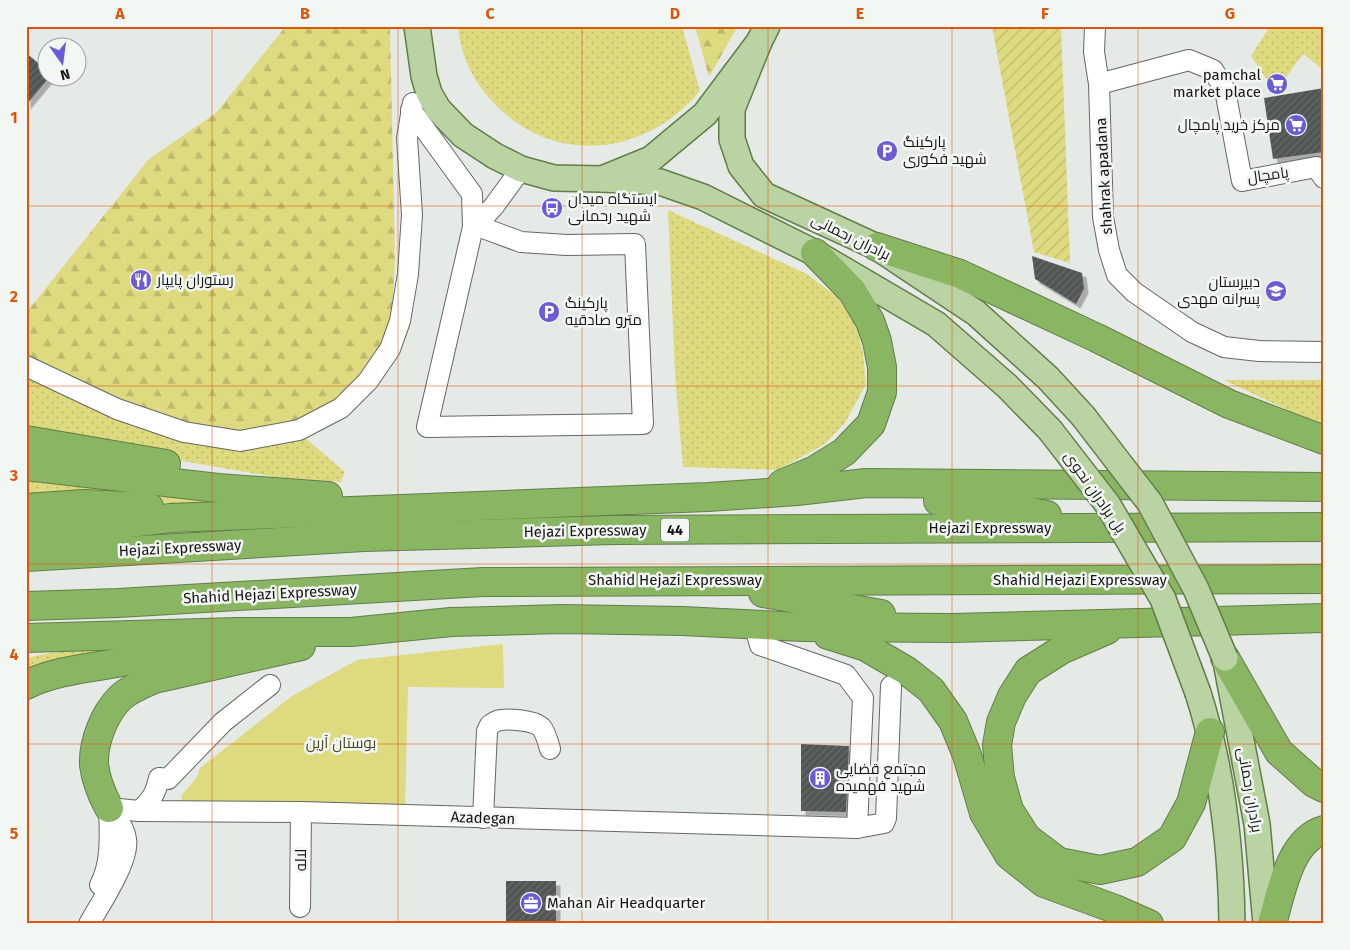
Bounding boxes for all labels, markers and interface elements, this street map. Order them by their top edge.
text: A [114,4,125,23]
text: B [300,4,310,23]
text: C [485,4,495,23]
text: D [670,4,680,23]
text: E [856,4,864,23]
text: F [1041,4,1049,23]
text: G [1225,4,1235,23]
north arrow [38,38,88,88]
text: N [58,65,72,84]
place label: pamchal market place [1173,66,1262,101]
supermarket icon: pamchal market place [1265,72,1289,96]
text: 1 [10,108,18,127]
supermarket icon: مرکز خرید پامچال [1284,113,1308,137]
place label: مرکز خرید پامچال [1178,116,1280,135]
street label: shahrak apadana [1092,117,1116,235]
place label: پارکینگ شهید فکوری [903,133,987,169]
parking icon: پارکینگ شهید فکوری [875,139,899,163]
street label: پامچال [1246,163,1290,188]
place label: ایستگاه میدان شهید رحمانی [568,190,657,226]
bus stop icon: ایستگاه میدان شهید رحمانی [540,196,564,220]
street label: برادران رحمانی [808,210,894,265]
restaurant icon: رستوران پایپار [129,268,153,292]
place label: رستوران پایپار [156,271,234,290]
place label: دبیرستان پسرانه مهدی [1177,273,1260,309]
school or university icon: دبیرستان پسرانه مهدی [1264,279,1288,303]
text: 2 [10,287,18,306]
place label: پارکینگ مترو صادقیه [565,294,642,329]
parking icon: پارکینگ مترو صادقیه [537,300,561,324]
street label: پل برادران نحوی [1059,448,1130,537]
text: 3 [9,466,18,485]
road number: 44 [661,518,689,542]
street label: Hejazi Expressway [929,519,1052,537]
street label: Hejazi Expressway [523,521,647,541]
street label: Hejazi Expressway [118,536,242,560]
street label: Shahid Hejazi Expressway [588,571,763,589]
street label: Shahid Hejazi Expressway [993,571,1168,589]
street label: Shahid Hejazi Expressway [183,580,358,608]
text: 4 [9,645,19,664]
park label: بوستان آرین [306,734,376,753]
street label: برادران رحمانی [1233,746,1266,834]
place label: مجتمع قضایی شهید فهمیده [836,760,926,796]
building icon: مجتمع قضایی شهید فهمیده [808,766,832,790]
street label: Azadegan [450,808,516,828]
text: 5 [10,824,19,843]
street label: لاله [292,849,310,871]
office icon: Mahan Air Headquarter [519,891,543,915]
place label: Mahan Air Headquarter [547,894,706,912]

